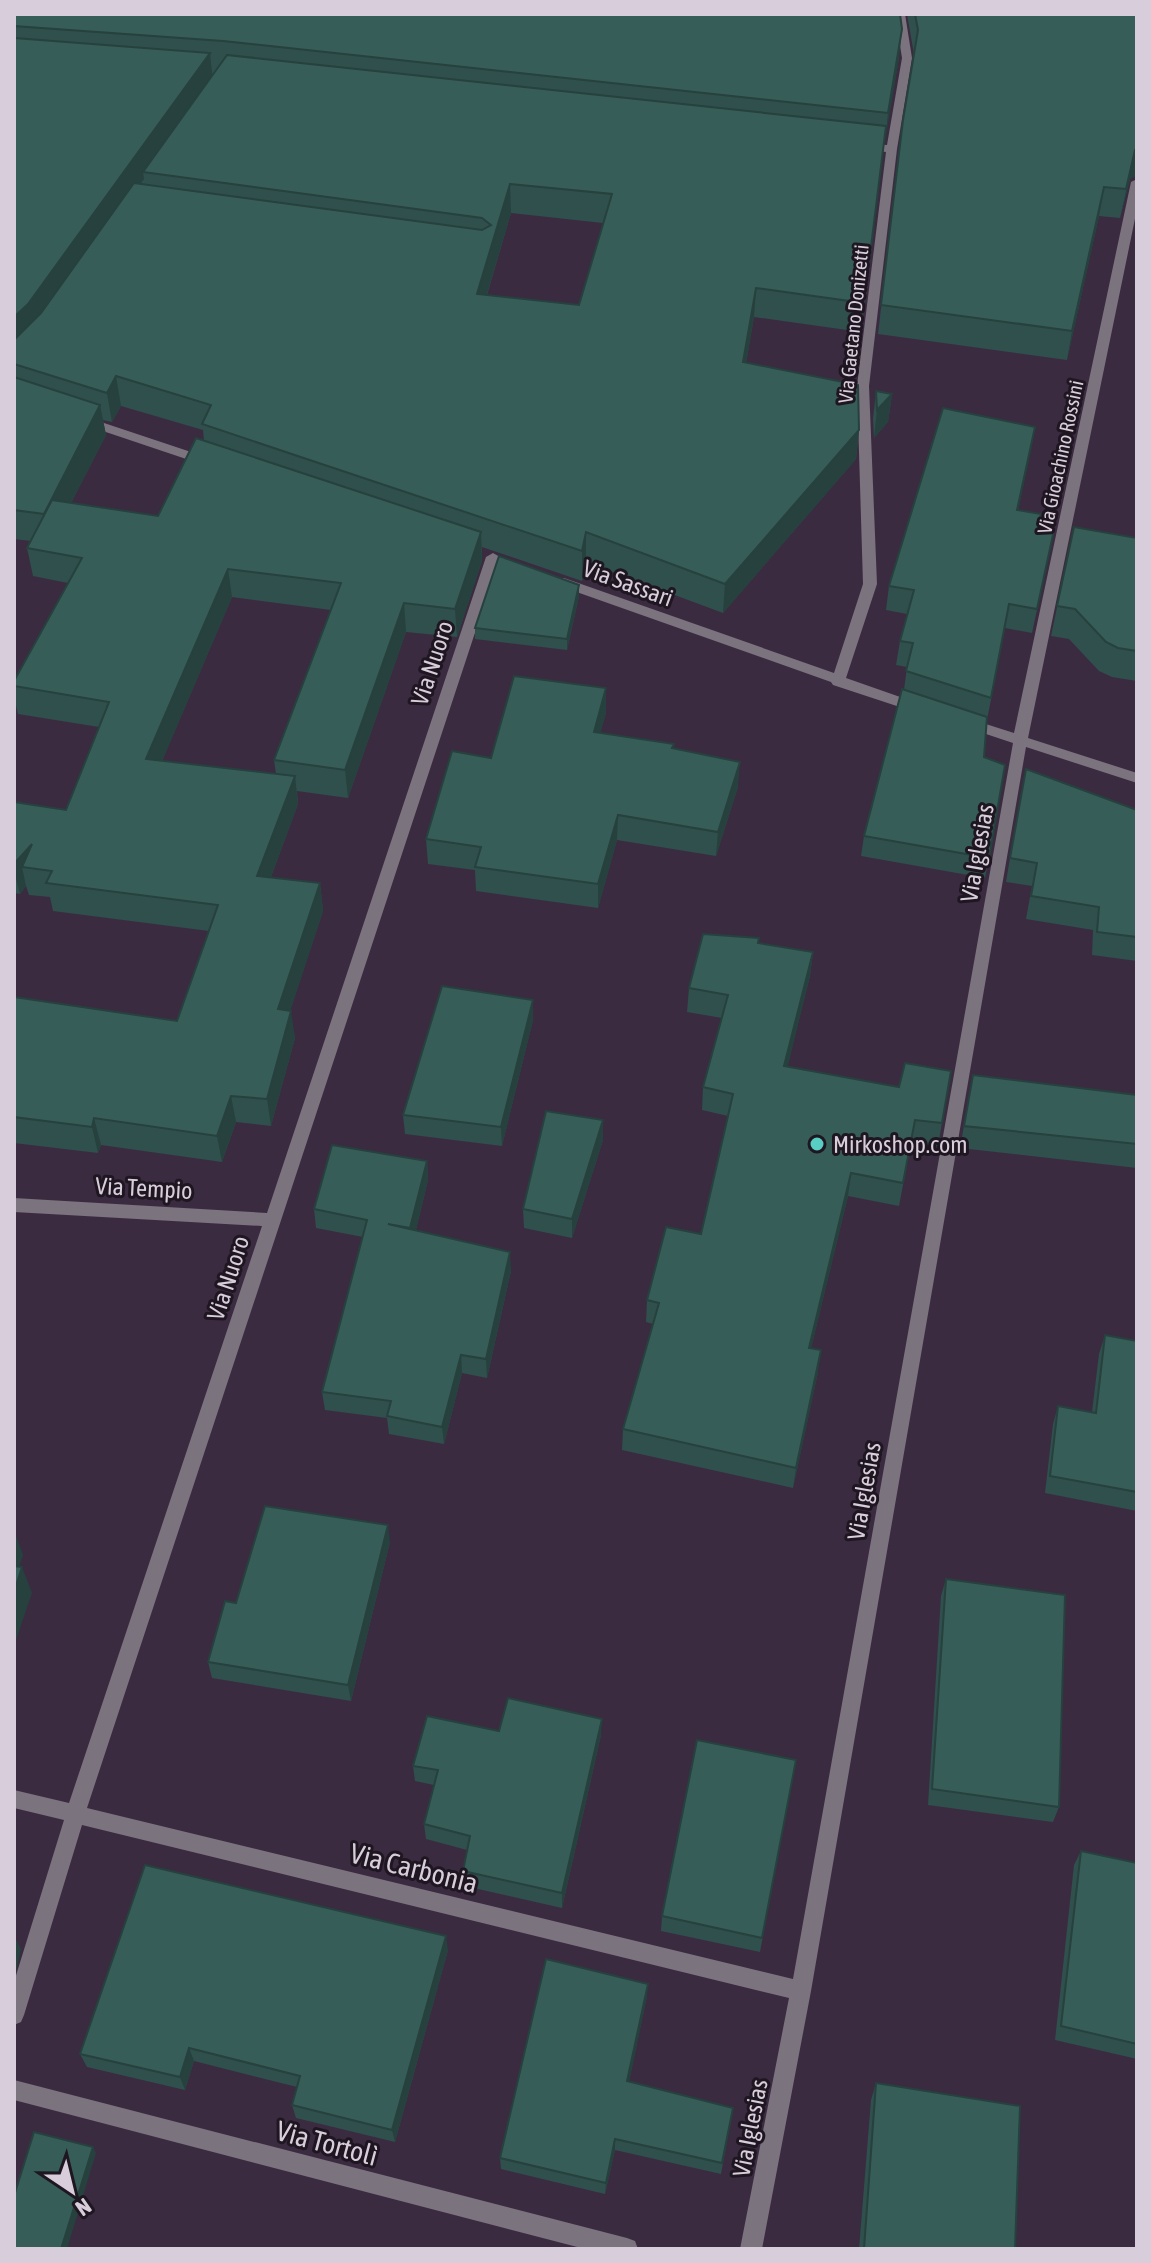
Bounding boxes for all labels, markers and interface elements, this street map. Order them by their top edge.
street label: Via Gaetano Donizetti [833,244,873,404]
street label: Via Gioachino Rossini [1033,378,1087,536]
street label: Via Sassari [579,554,677,612]
street label: Via Nuoro [406,617,458,709]
street label: Via Iglesias [955,802,999,904]
place label: Mirkoshop.com [833,1131,968,1158]
marker: Mirkoshop.com [808,1135,826,1153]
street label: Via Tempio [95,1172,193,1204]
street label: Via Nuoro [202,1232,254,1324]
street label: Via Iglesias [842,1440,886,1542]
street label: Via Carbonia [347,1837,481,1899]
street label: Via Iglesias [727,2077,773,2179]
street label: Via Tortolì [273,2114,381,2172]
north arrow [32,2151,112,2231]
text: N [71,2193,96,2222]

